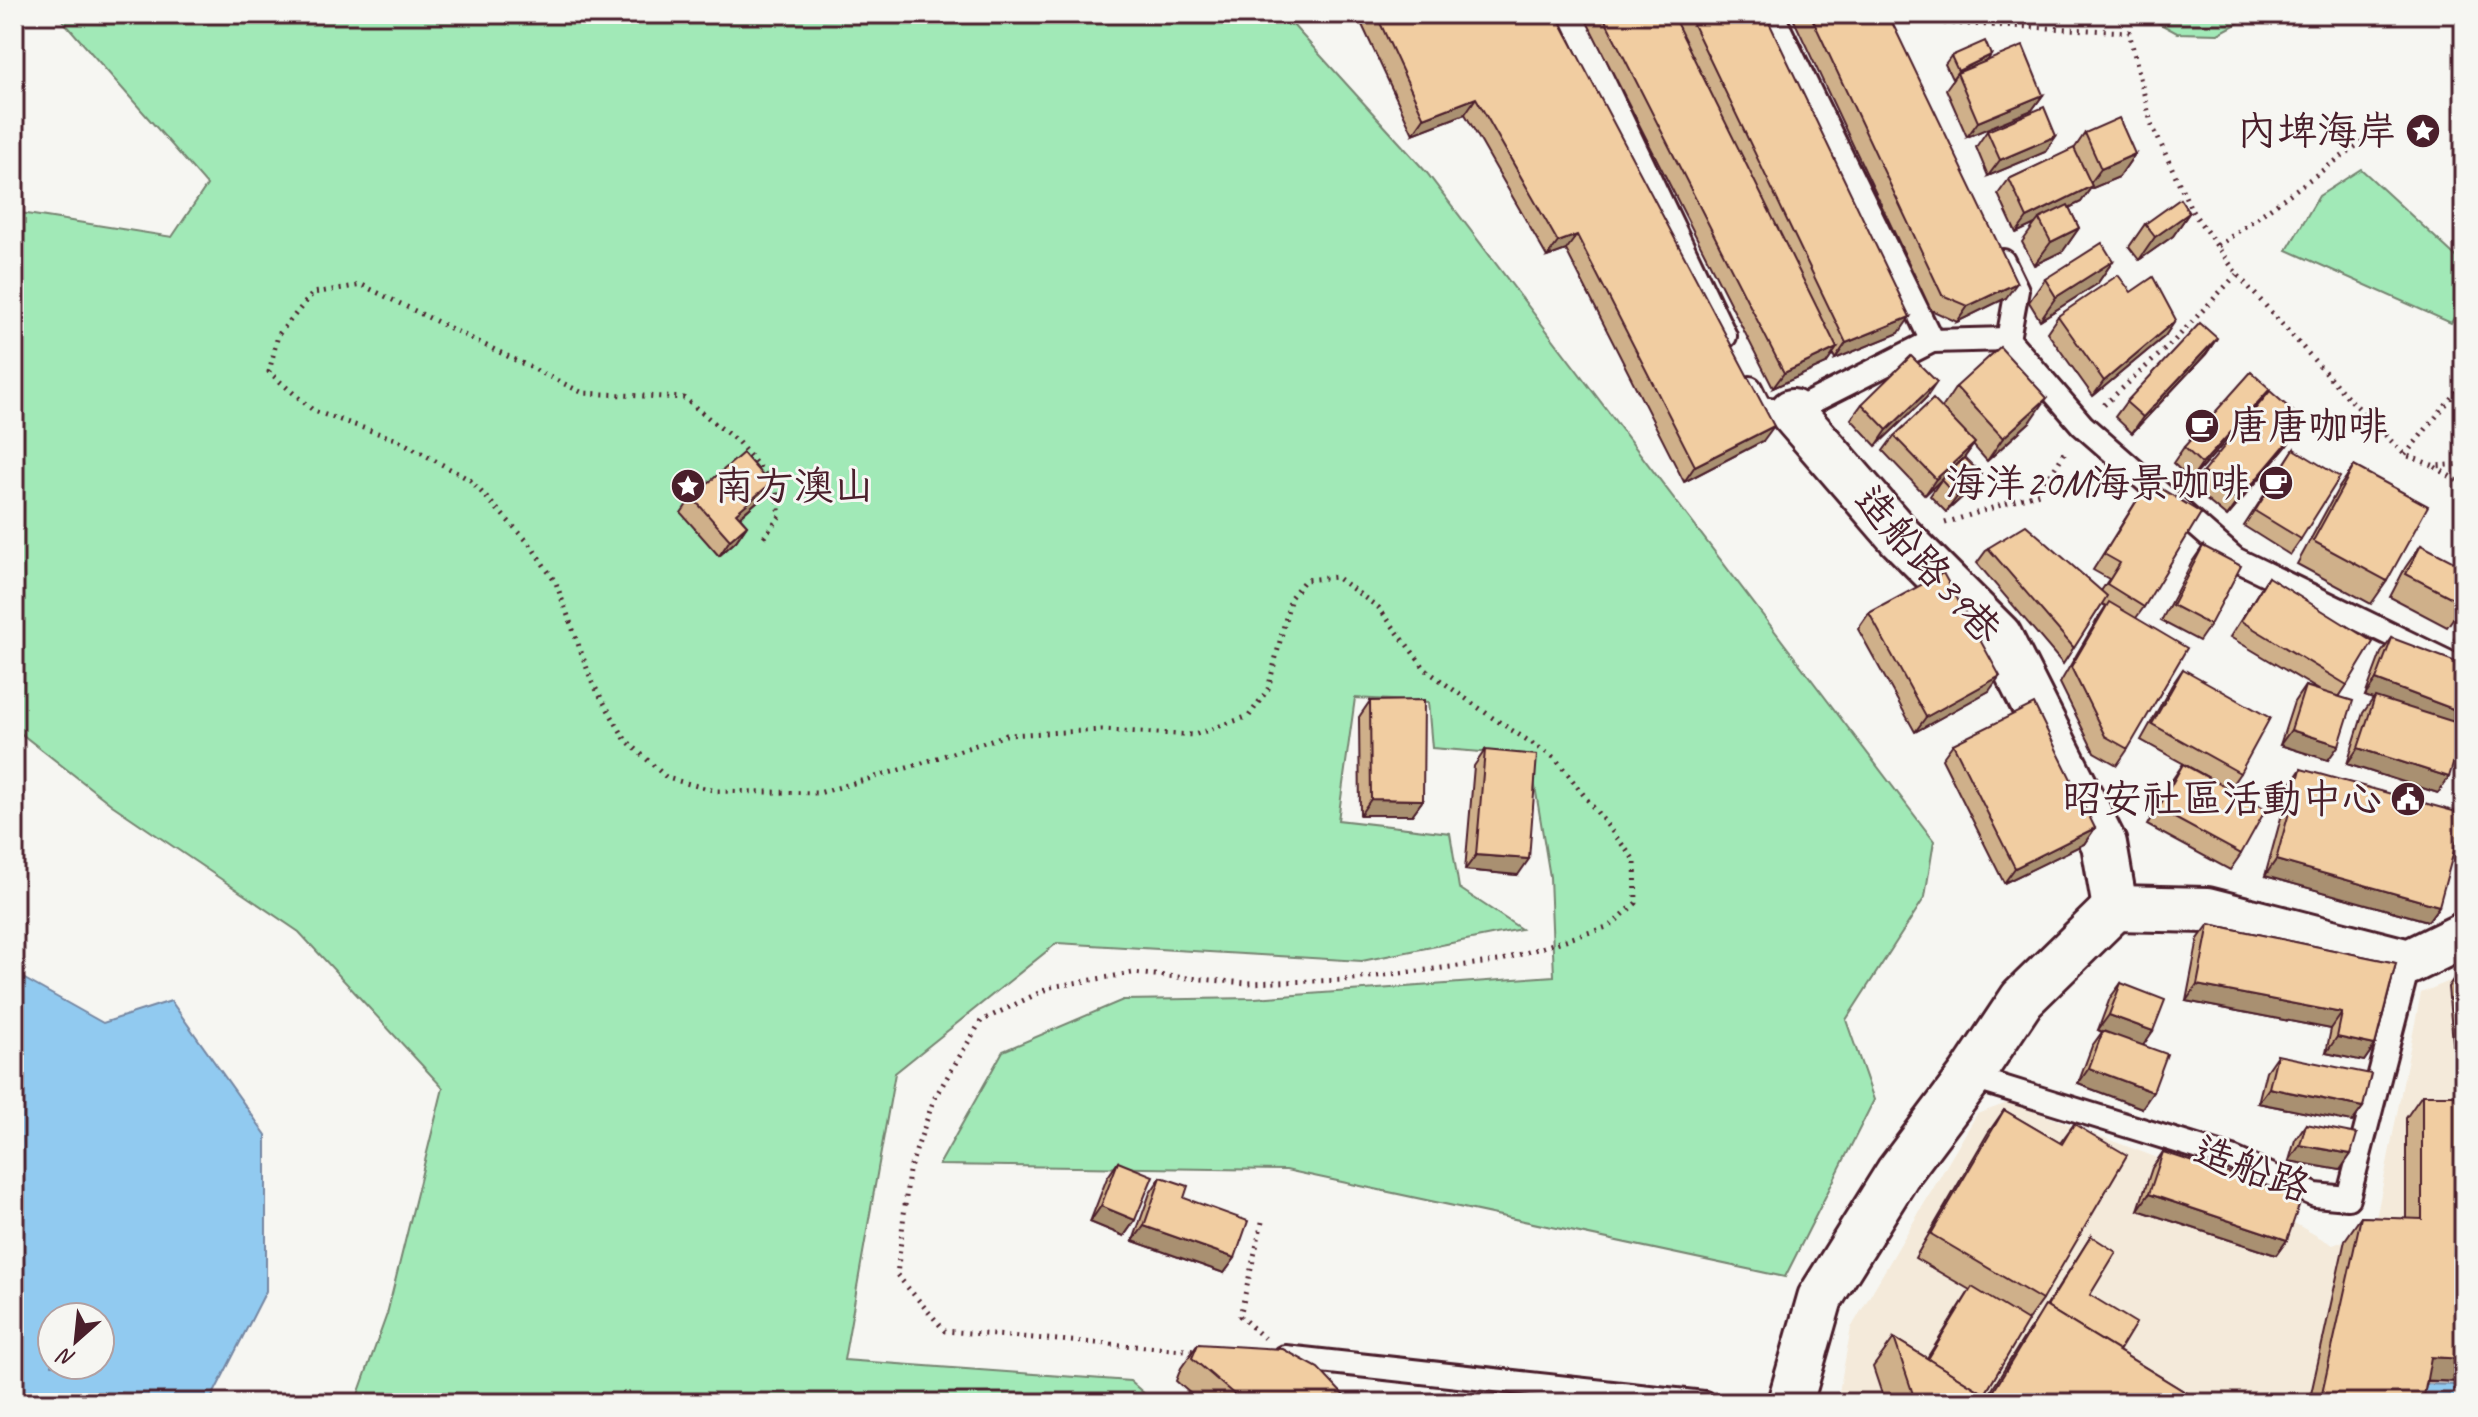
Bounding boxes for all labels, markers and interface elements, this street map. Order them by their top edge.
place label: 內埤海岸 [2237,106,2397,156]
place icon: 內埤海岸 [2404,112,2442,150]
place label: 唐唐咖啡 [2228,401,2388,451]
cafe icon: 唐唐咖啡 [2183,407,2221,445]
place label: 海洋20M海景咖啡 [1945,458,2250,508]
place label: 南方澳山 [714,461,874,511]
cafe icon: 海洋20M海景咖啡 [2257,464,2295,502]
place icon: 南方澳山 [669,467,707,505]
street label: 造船路39巷 [1844,475,2012,655]
place label: 昭安社區活動中心 [2062,774,2382,824]
public building icon: 昭安社區活動中心 [2389,780,2427,818]
street label: 造船路 [2187,1125,2317,1213]
north arrow [36,1301,116,1381]
text: N [52,1341,80,1373]

